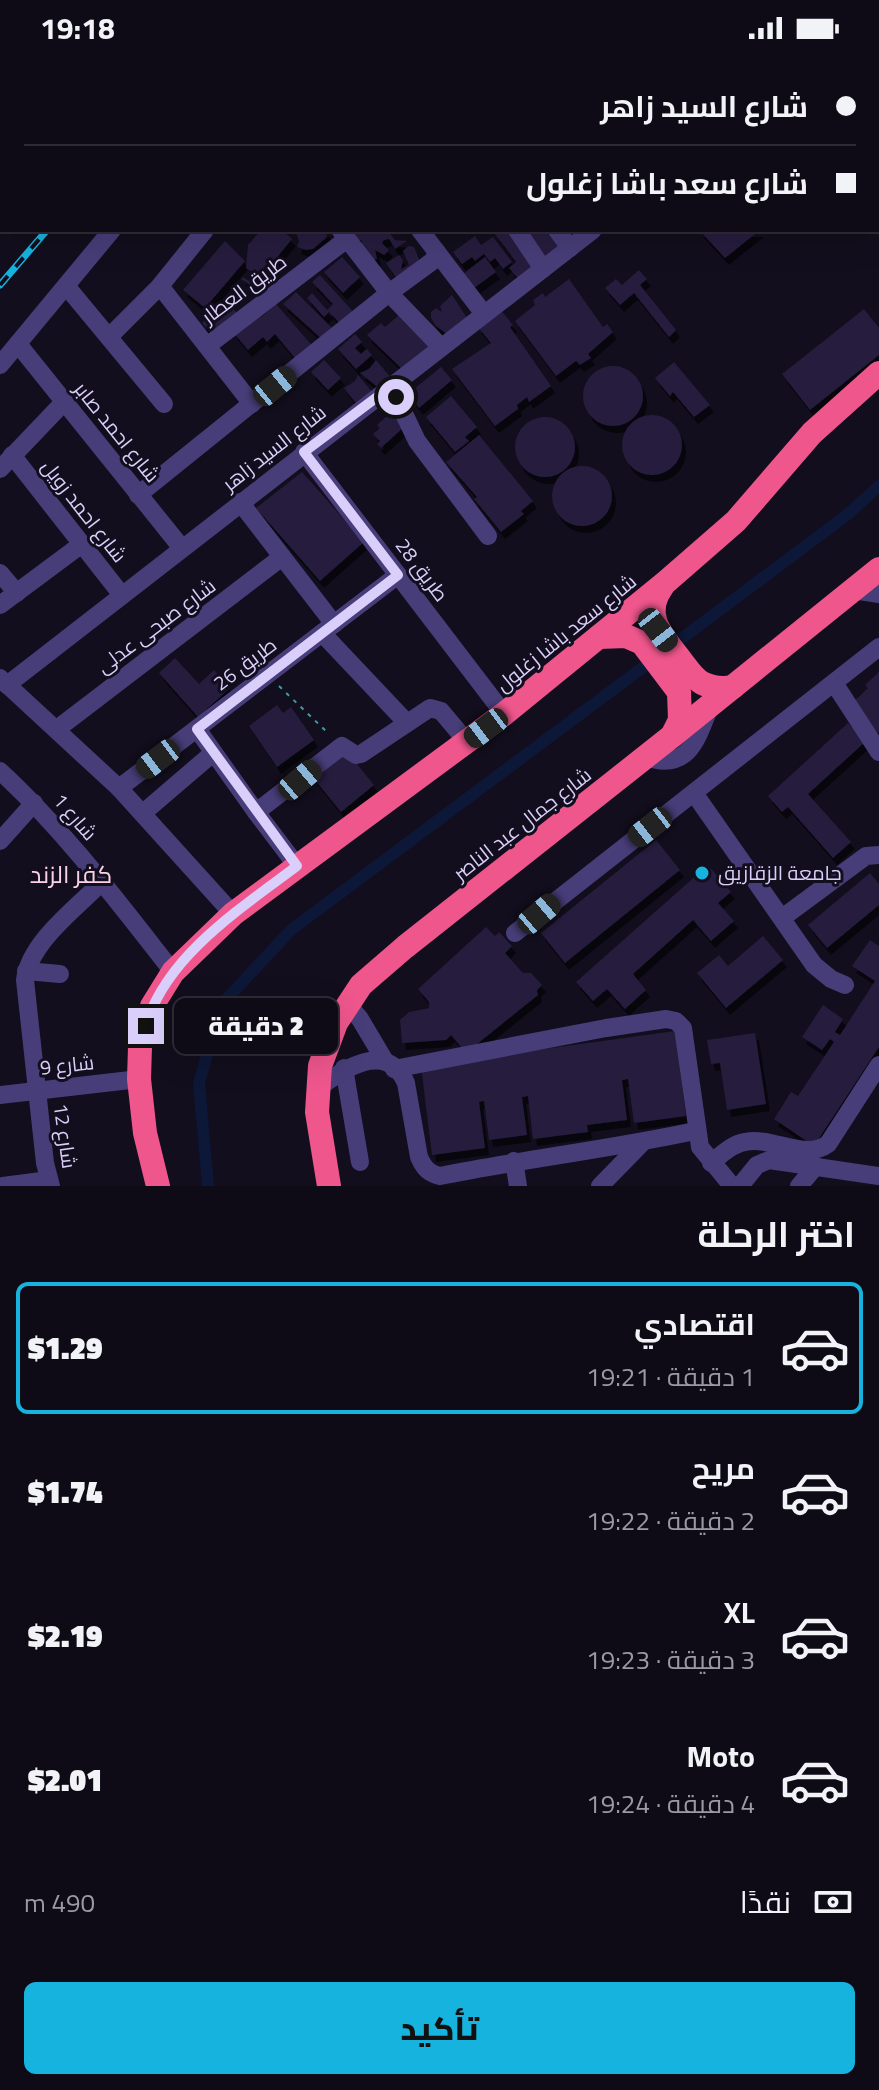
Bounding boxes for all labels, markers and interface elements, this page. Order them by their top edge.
text: 19:18 [40,5,115,51]
text: شارع السيد زاهر [600,83,808,129]
text: شارع سعد باشا زغلول [526,160,808,206]
street label: طريق العطار [194,246,293,332]
car [249,362,301,410]
street label: شارع احمد صابر [66,374,168,489]
route start [378,379,414,415]
street label: شارع السيد زاهر [214,397,332,499]
street label: شارع احمد زويل [34,452,135,569]
street label: طريق 28 [388,531,457,608]
street label: شارع سعد باشا زغلول [488,566,643,699]
street label: شارع صبحى عدلى [89,570,222,681]
car [634,604,682,656]
street label: طريق 26 [206,629,283,698]
car [460,704,512,752]
car [132,735,184,783]
car [274,755,326,805]
street label: شارع جمال عبد الناصر [445,760,598,888]
street label: شارع 1 [46,786,105,847]
car [624,803,676,851]
district label: كفر الزند [30,856,112,892]
place label: جامعة الزقازيق [718,857,842,888]
marker: جامعة الزقازيق [693,864,711,882]
car [513,889,565,939]
callout: 2 دقيقة [174,998,338,1054]
text: 2 دقيقة [208,1006,304,1045]
route end [128,1008,164,1044]
street label: شارع 9 [38,1046,96,1083]
street label: شارع 12 [46,1101,85,1171]
text: اختر الرحلة [697,1206,855,1261]
text: اقتصادي [634,1301,755,1347]
icon: car [779,1312,851,1384]
text: $1.29 [28,1325,102,1371]
text: 1 دقيقة · 19:21 [586,1357,755,1396]
text: مريح [692,1445,755,1491]
icon: car [779,1456,851,1528]
text: $1.74 [28,1469,102,1515]
text: 2 دقيقة · 19:22 [586,1501,755,1540]
text: XL [724,1589,755,1635]
icon: car [779,1600,851,1672]
text: $2.19 [28,1613,102,1659]
text: 3 دقيقة · 19:23 [586,1640,755,1679]
text: Moto [687,1733,755,1779]
icon: car [779,1744,851,1816]
text: $2.01 [28,1757,102,1803]
text: 4 دقيقة · 19:24 [586,1784,755,1823]
text: نقدًا [740,1879,791,1925]
icon: cash [811,1880,855,1924]
text: 490 m [24,1883,95,1922]
button: تأكيد [24,1982,855,2074]

